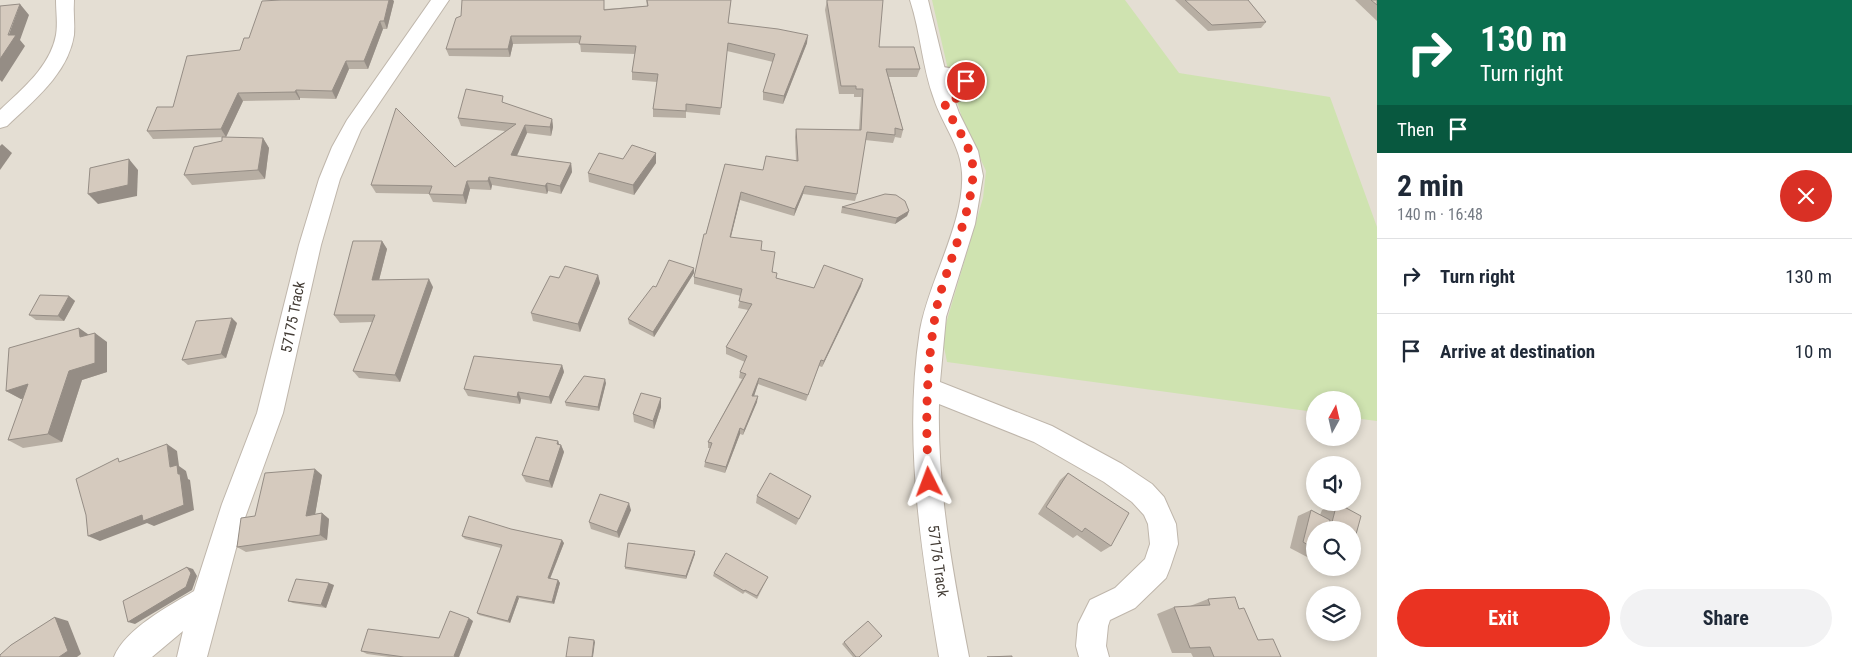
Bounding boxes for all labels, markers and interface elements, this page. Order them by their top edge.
text: 130 m [1480,19,1567,60]
icon: right [1397,20,1462,85]
pin [945,60,987,102]
text: Turn right [1480,61,1563,86]
icon: arrive [952,67,980,95]
icon: arrive [1444,115,1472,143]
text: Then [1397,118,1434,141]
text: 2 min [1397,168,1464,203]
button: close [1780,170,1832,222]
text: 140 m · 16:48 [1397,205,1483,224]
icon: right [1397,262,1425,290]
text: Turn right [1440,265,1515,288]
text: 130 m [1785,265,1832,288]
street label: 57175 Track [277,279,309,354]
icon: arrive [1397,337,1425,365]
text: Arrive at destination [1440,340,1595,363]
text: 10 m [1795,340,1832,363]
north arrow [1306,391,1361,446]
map controls [1306,391,1361,641]
position arrow [902,455,954,507]
button: sound [1306,456,1361,511]
button: search [1306,521,1361,576]
street label: 57176 Track [924,524,952,598]
button: layers [1306,586,1361,641]
button: Exit [1397,589,1610,647]
button: Share [1620,589,1832,647]

